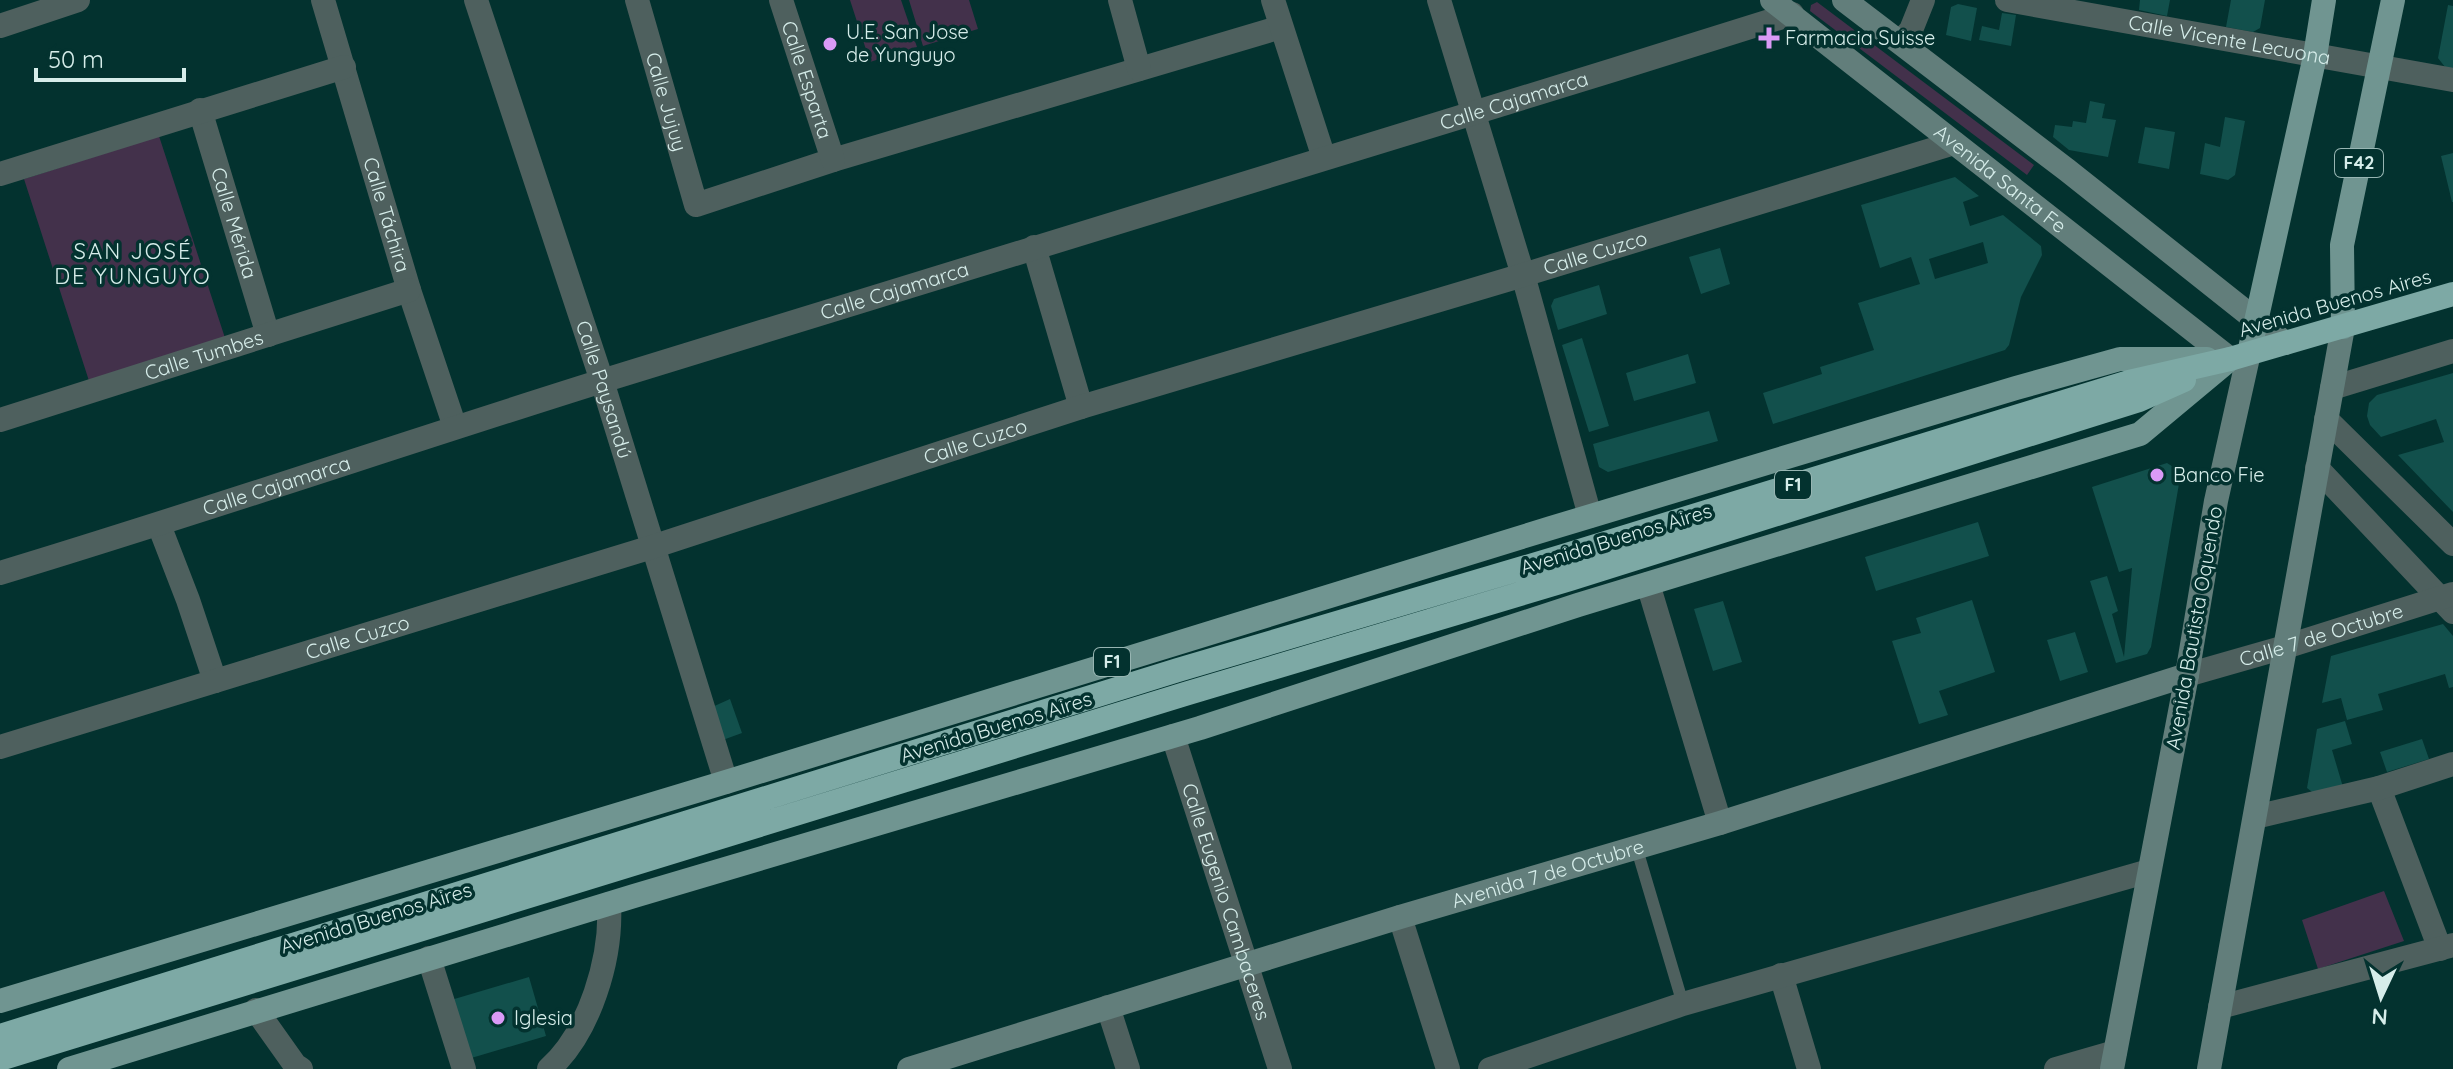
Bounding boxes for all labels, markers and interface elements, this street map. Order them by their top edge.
street label: Calle Vicente Lecuona [2127,9,2333,70]
street label: Calle Esparta [777,18,838,142]
place label: U.E. San Jose de Yunguyo [846,19,969,67]
place label: Farmacia Suisse [1785,25,1935,50]
marker: Farmacia Suisse [1760,29,1778,47]
scale bar [36,32,184,82]
marker: U.E. San Jose de Yunguyo [821,35,839,53]
text: 50 m [48,44,104,74]
street label: Calle Jujuy [641,49,693,154]
street label: Calle Cajamarca [1437,66,1591,135]
street label: Avenida Santa Fe [1929,119,2072,238]
road number: F42 [2335,149,2383,177]
street label: Calle Táchira [358,154,416,275]
street label: Calle Mérida [206,164,263,282]
street label: Calle Cuzco [1540,225,1650,280]
district label: SAN JOSÉ DE YUNGUYO [54,237,212,290]
street label: Calle Cajamarca [817,256,972,325]
street label: Avenida Buenos Aires [2236,263,2434,342]
street label: Calle Paysandú [571,317,638,461]
street label: Calle Tumbes [141,324,266,385]
street label: Calle Cuzco [920,413,1030,470]
street label: Calle Cajamarca [199,450,353,521]
place label: Banco Fie [2173,462,2265,487]
marker: Banco Fie [2148,466,2166,484]
road number: F1 [1775,471,1811,499]
street label: Avenida Buenos Aires [1517,497,1715,580]
street label: Avenida Bautista Oquendo [2160,504,2227,752]
street label: Calle 7 de Octubre [2236,598,2406,671]
street label: Calle Cuzco [302,609,412,665]
road number: F1 [1094,648,1130,676]
street label: Avenida Buenos Aires [897,685,1095,768]
street label: Calle Eugenio Cambaceres [1177,780,1276,1023]
street label: Avenida 7 de Octubre [1449,833,1647,913]
street label: Avenida Buenos Aires [277,876,475,959]
north arrow [2341,957,2421,1037]
text: N [2371,1002,2389,1031]
place label: Iglesia [514,1005,573,1030]
marker: Iglesia [489,1009,507,1027]

